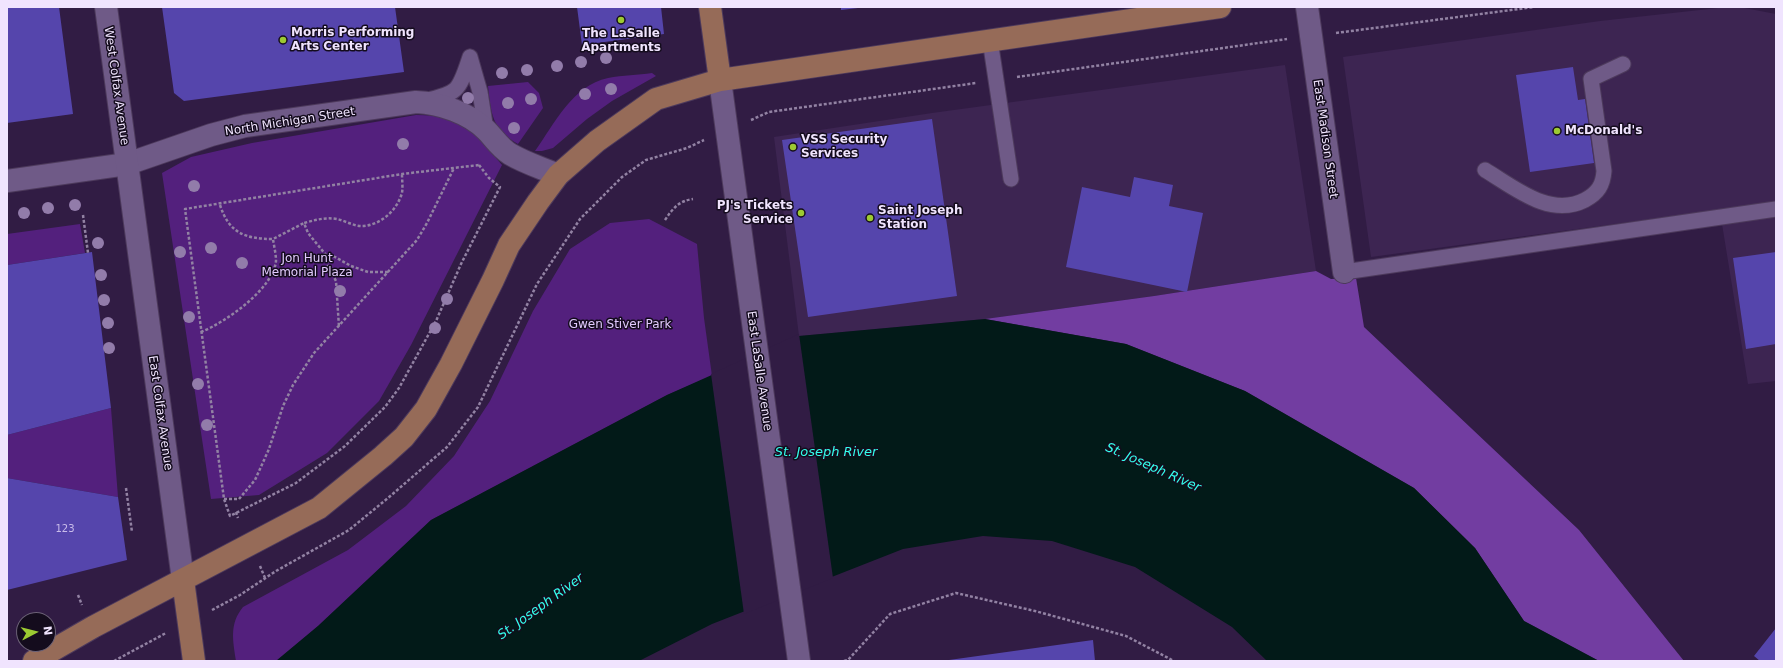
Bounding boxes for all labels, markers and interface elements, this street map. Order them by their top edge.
marker: The LaSalle Apartments [616,15,626,25]
street label: West Colfax Avenue [101,26,131,146]
place label: Morris Performing Arts Center [291,26,414,54]
place label: The LaSalle Apartments [581,27,661,55]
marker: Morris Performing Arts Center [278,35,288,45]
street label: East Madison Street [1310,79,1340,199]
street label: North Michigan Street [224,105,356,139]
place label: McDonald's [1565,124,1642,138]
marker: McDonald's [1552,126,1562,136]
place label: VSS Security Services [801,133,887,161]
marker: VSS Security Services [788,142,798,152]
place label: PJ's Tickets Service [717,199,793,227]
place label: Saint Joseph Station [878,204,962,232]
marker: PJ's Tickets Service [796,208,806,218]
marker: Saint Joseph Station [865,213,875,223]
park label: Jon Hunt Memorial Plaza [261,252,353,280]
street label: East LaSalle Avenue [743,310,775,432]
park label: Gwen Stiver Park [569,318,671,332]
street label: East Colfax Avenue [145,355,175,471]
water label: St. Joseph River [1103,440,1203,496]
water label: St. Joseph River [775,445,877,461]
house number: 123 [55,523,75,535]
water label: St. Joseph River [495,571,587,643]
north arrow [16,612,56,652]
text: N [40,625,54,636]

